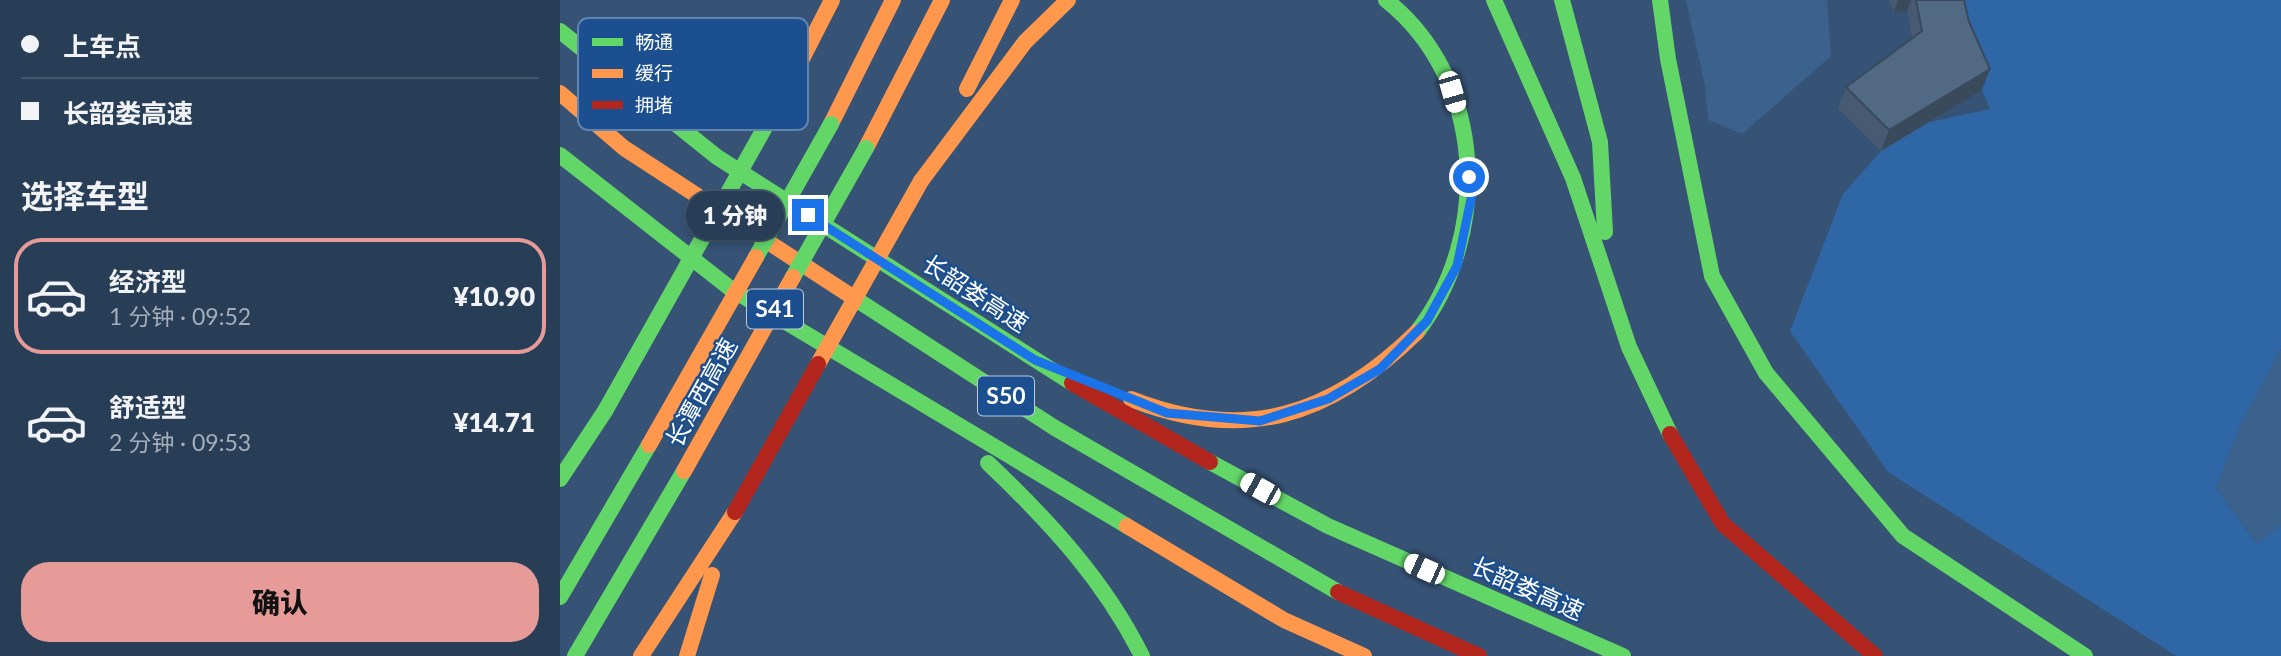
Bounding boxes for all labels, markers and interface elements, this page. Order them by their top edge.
legend [578,18,808,130]
text: 上车点 [63,30,141,62]
text: 畅通 [635,30,673,53]
text: 缓行 [635,61,673,84]
car [1437,69,1468,115]
text: 拥堵 [635,93,673,116]
text: 长韶娄高速 [63,97,193,129]
route start [1453,161,1485,193]
text: 选择车型 [21,176,149,215]
callout: 1 分钟 [686,190,784,240]
route end [792,199,824,231]
text: 1 分钟 [703,201,767,229]
street label: 长韶娄高速 [918,248,1034,338]
icon: car [25,265,88,328]
text: 经济型 [109,265,187,297]
text: ¥10.90 [453,280,535,312]
road number: S41 [747,290,803,328]
text: 1 分钟 · 09:52 [109,302,251,330]
street label: 长潭西高速 [659,333,742,452]
road number: S50 [978,376,1034,416]
icon: car [25,391,88,454]
text: 舒适型 [109,391,187,423]
text: ¥14.71 [453,406,535,438]
text: 2 分钟 · 09:53 [109,428,251,456]
car [1237,470,1284,508]
street label: 长韶娄高速 [1467,550,1588,625]
car [1401,551,1448,587]
button: 确认 [21,562,539,642]

